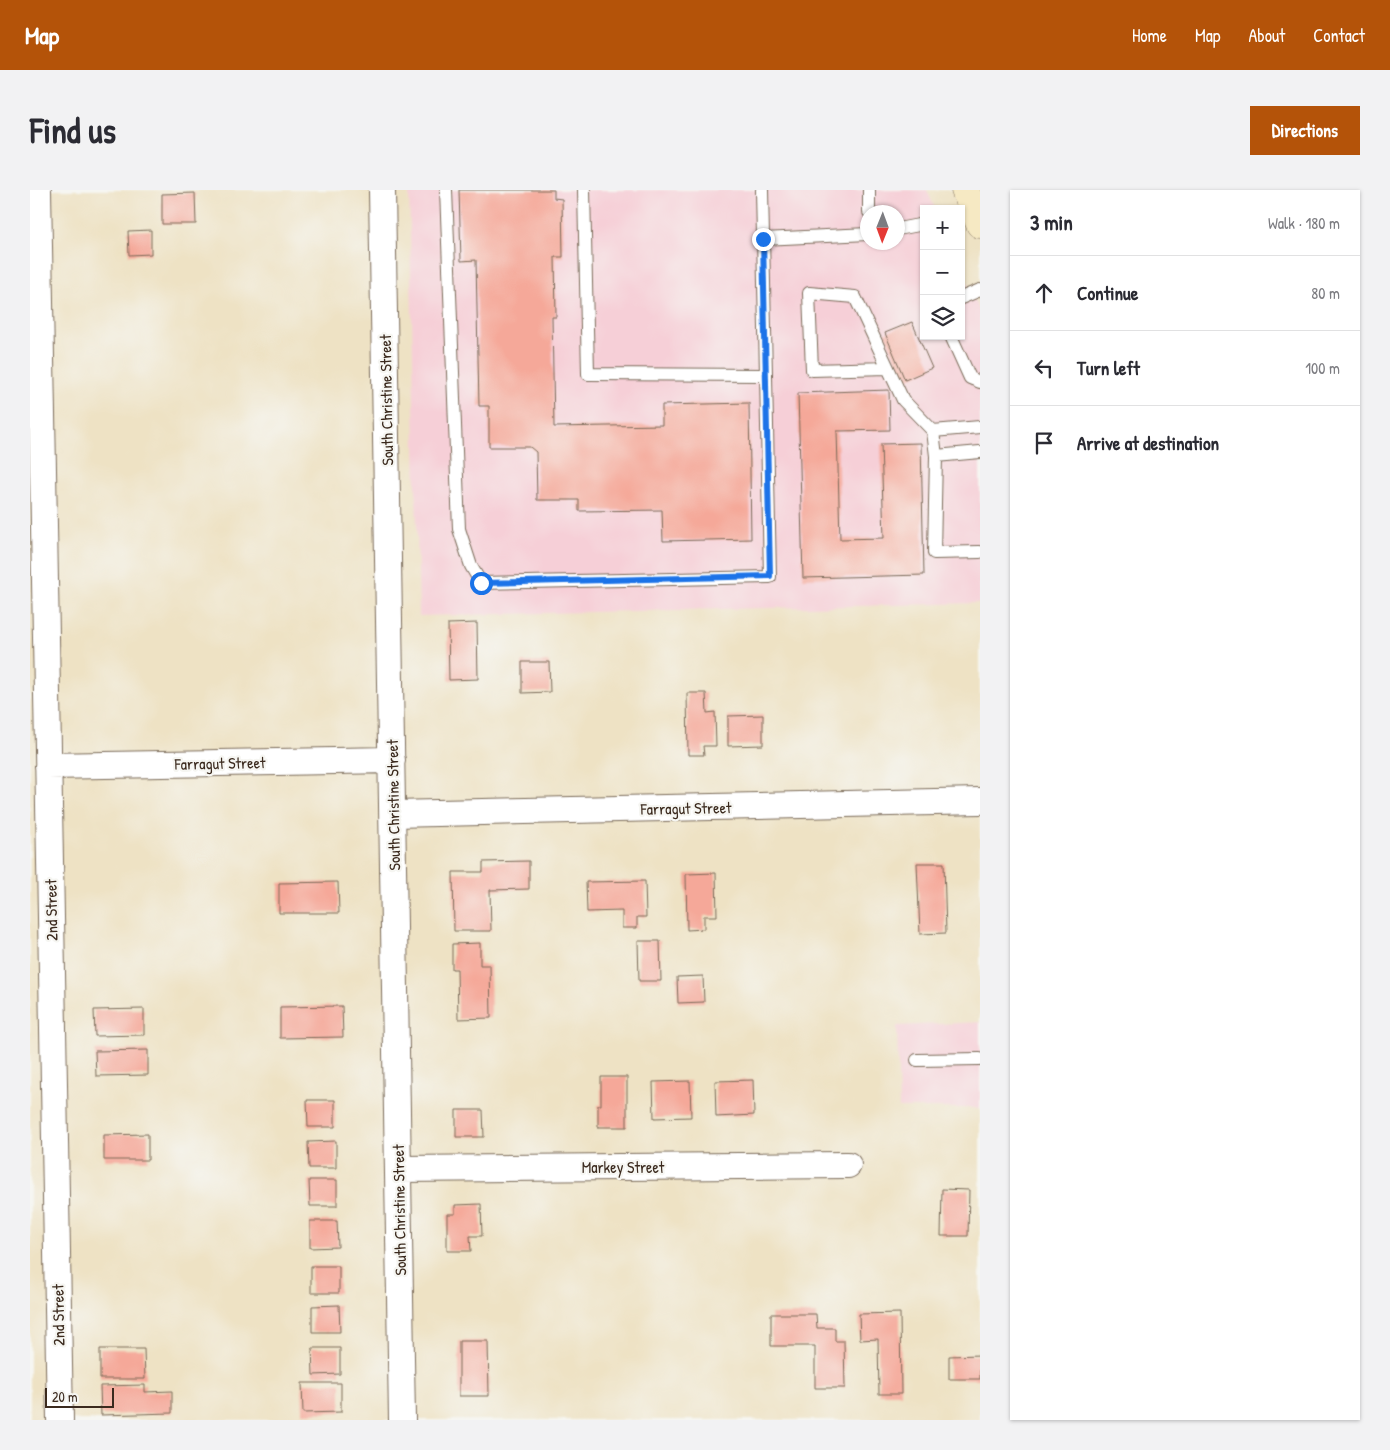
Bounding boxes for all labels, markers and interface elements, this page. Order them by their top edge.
text: Map [25,19,59,51]
text: Home [1132,23,1167,48]
text: Map [1195,23,1220,48]
text: About [1248,23,1285,48]
text: Contact [1313,23,1365,48]
button: Directions [1250,106,1360,155]
text: Find us [30,107,116,154]
north arrow [860,205,905,250]
map controls [920,205,965,340]
button: + [920,205,965,250]
text: 3 min [1030,208,1073,237]
text: Walk · 180 m [1268,212,1340,234]
route end [752,228,775,251]
button: − [920,250,965,295]
icon: ahead [1030,279,1058,307]
text: Continue [1077,280,1138,306]
text: 80 m [1311,282,1340,304]
button: layers [920,295,965,340]
street label: South Christine Street [374,334,398,466]
icon: left [1030,354,1058,382]
text: Turn left [1077,355,1140,381]
text: 100 m [1305,357,1340,379]
icon: arrive [1030,429,1058,457]
text: Arrive at destination [1077,430,1219,456]
route start [470,572,493,595]
street label: South Christine Street [381,739,405,871]
street label: Farragut Street [173,751,266,775]
street label: Farragut Street [639,796,732,820]
street label: 2nd Street [39,878,63,941]
street label: South Christine Street [387,1144,411,1276]
street label: Markey Street [582,1156,665,1178]
street label: 2nd Street [46,1283,70,1346]
scale bar [45,1385,114,1408]
text: 20 m [52,1387,78,1406]

